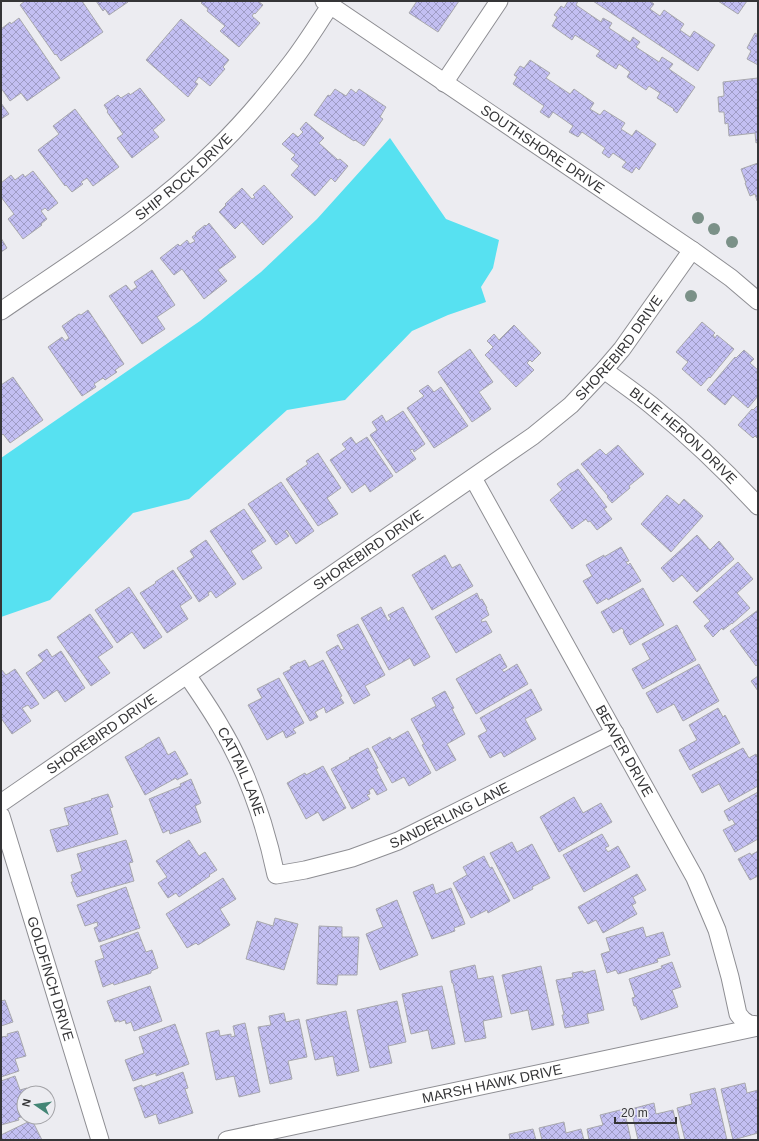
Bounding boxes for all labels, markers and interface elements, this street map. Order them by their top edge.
street label: SOUTHSHORE DRIVE [478,102,607,196]
street label: SHIP ROCK DRIVE [132,130,235,223]
street label: SHOREBIRD DRIVE [572,292,665,403]
street label: BLUE HERON DRIVE [627,384,740,487]
street label: SHOREBIRD DRIVE [310,506,426,593]
street label: SHOREBIRD DRIVE [43,690,159,777]
street label: BEAVER DRIVE [593,702,656,800]
street label: CATTAIL LANE [215,724,268,818]
street label: SANDERLING LANE [387,779,512,851]
street label: GOLDFINCH DRIVE [24,914,77,1043]
street label: MARSH HAWK DRIVE [421,1061,564,1106]
north arrow [16,1085,56,1125]
text: N [20,1097,33,1108]
scale bar [615,1099,676,1125]
text: 20 m [621,1106,648,1120]

